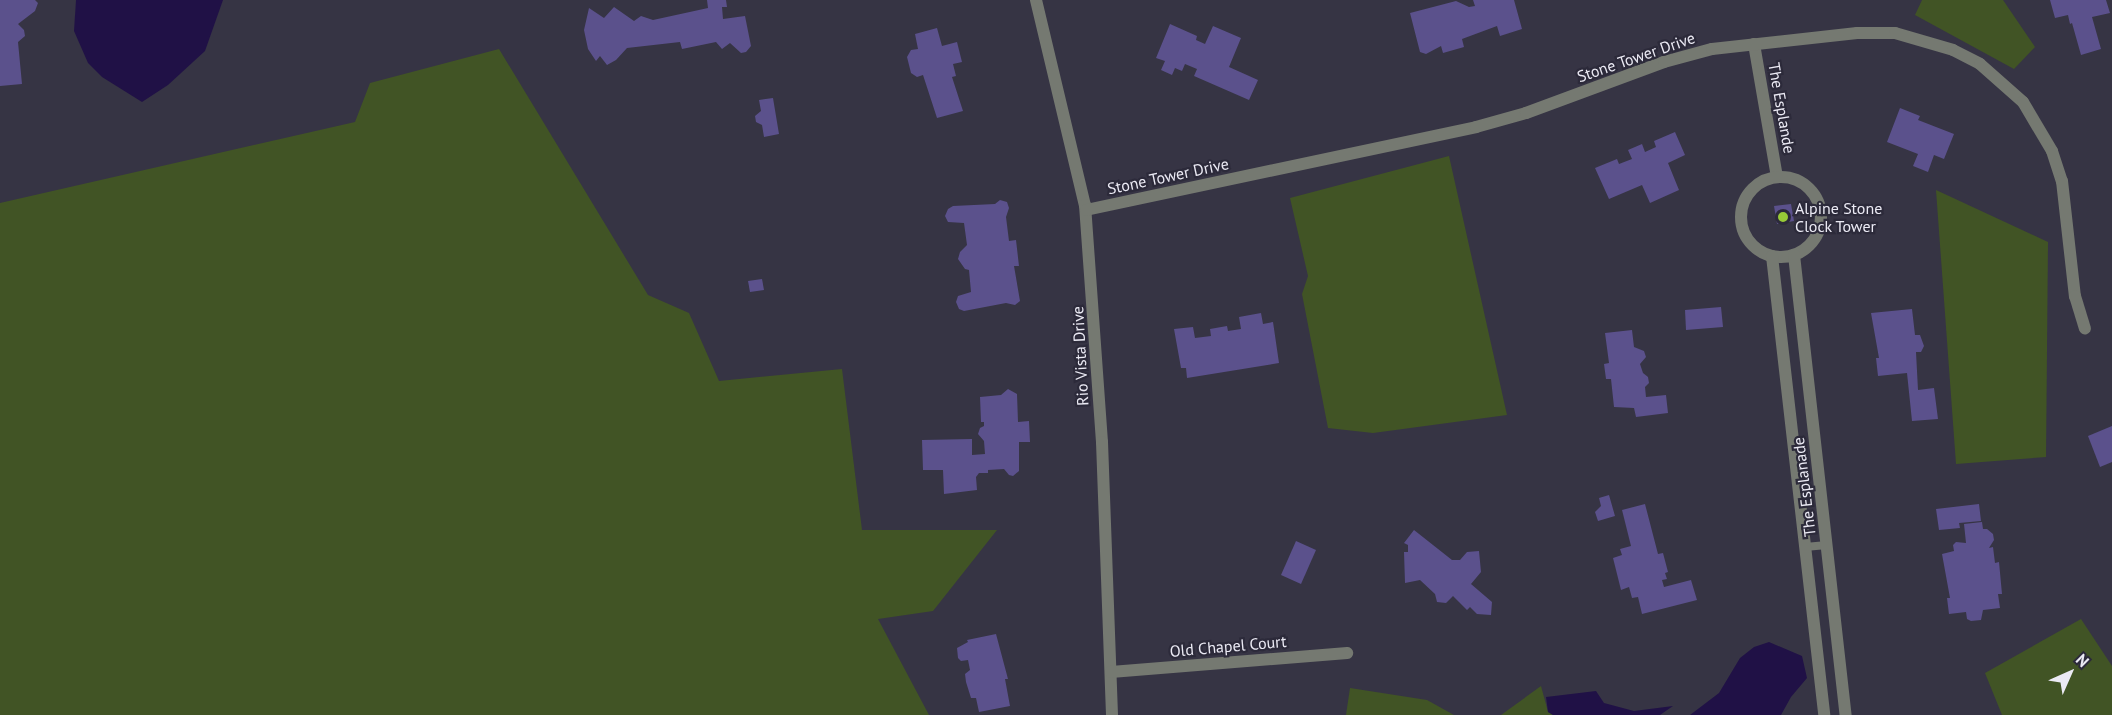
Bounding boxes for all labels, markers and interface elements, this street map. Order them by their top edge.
street label: Stone Tower Drive [1574,28,1698,86]
street label: The Esplande [1765,61,1799,155]
street label: Stone Tower Drive [1105,154,1231,198]
place label: Alpine Stone Clock Tower [1795,198,1882,236]
marker: Alpine Stone Clock Tower [1776,210,1790,224]
street label: Rio Vista Drive [1068,305,1092,407]
street label: The Esplanade [1788,436,1820,538]
street label: Old Chapel Court [1169,631,1287,661]
north arrow [2040,643,2100,703]
text: N [2072,649,2094,671]

